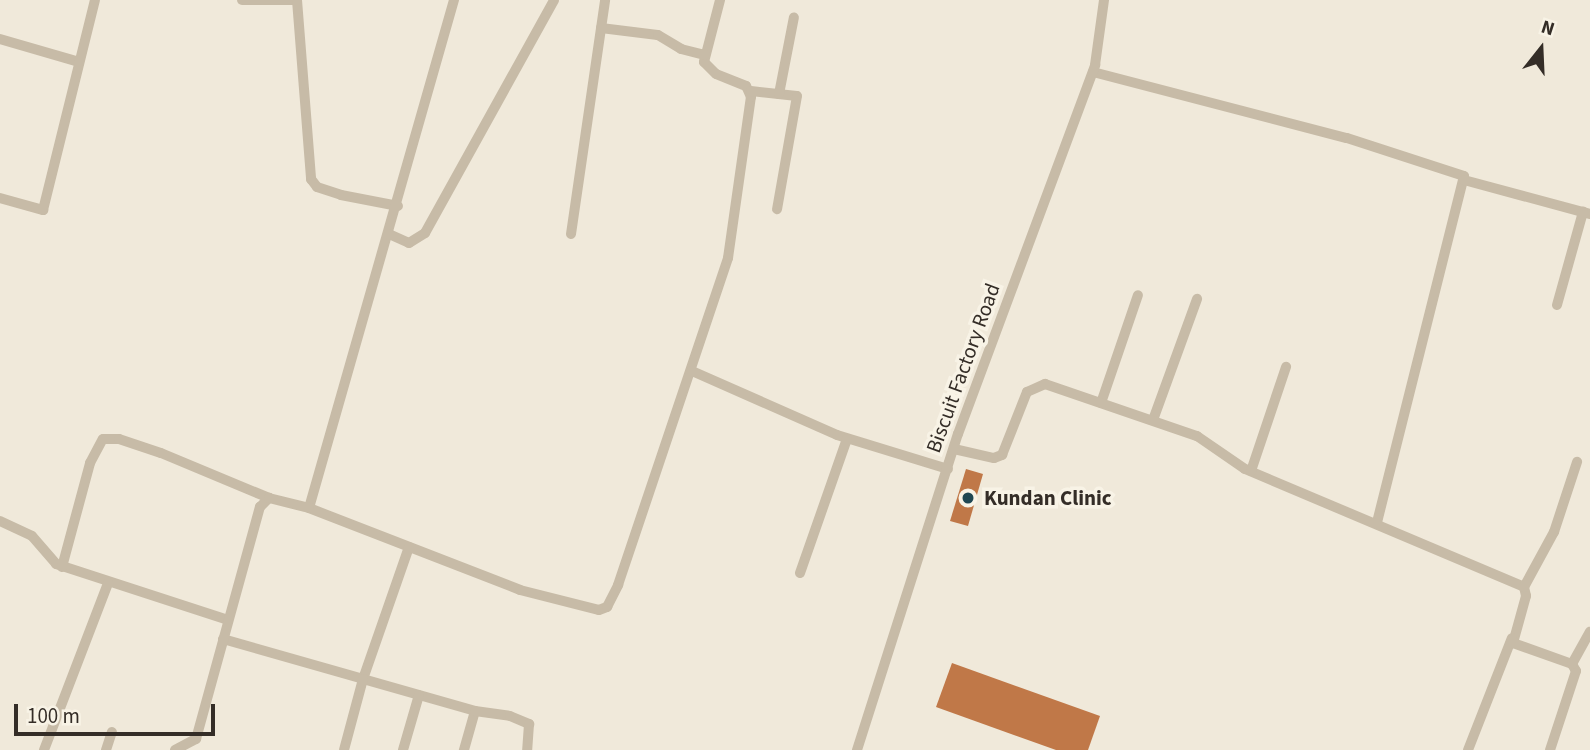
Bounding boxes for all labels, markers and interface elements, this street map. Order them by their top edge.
north arrow [1506,14,1576,84]
text: N [1537,14,1558,43]
street label: Biscuit Factory Road [921,280,1005,456]
place label: Kundan Clinic [984,485,1112,511]
marker: Kundan Clinic [958,488,978,508]
scale bar [18,690,219,734]
text: 100 m [27,701,80,731]

